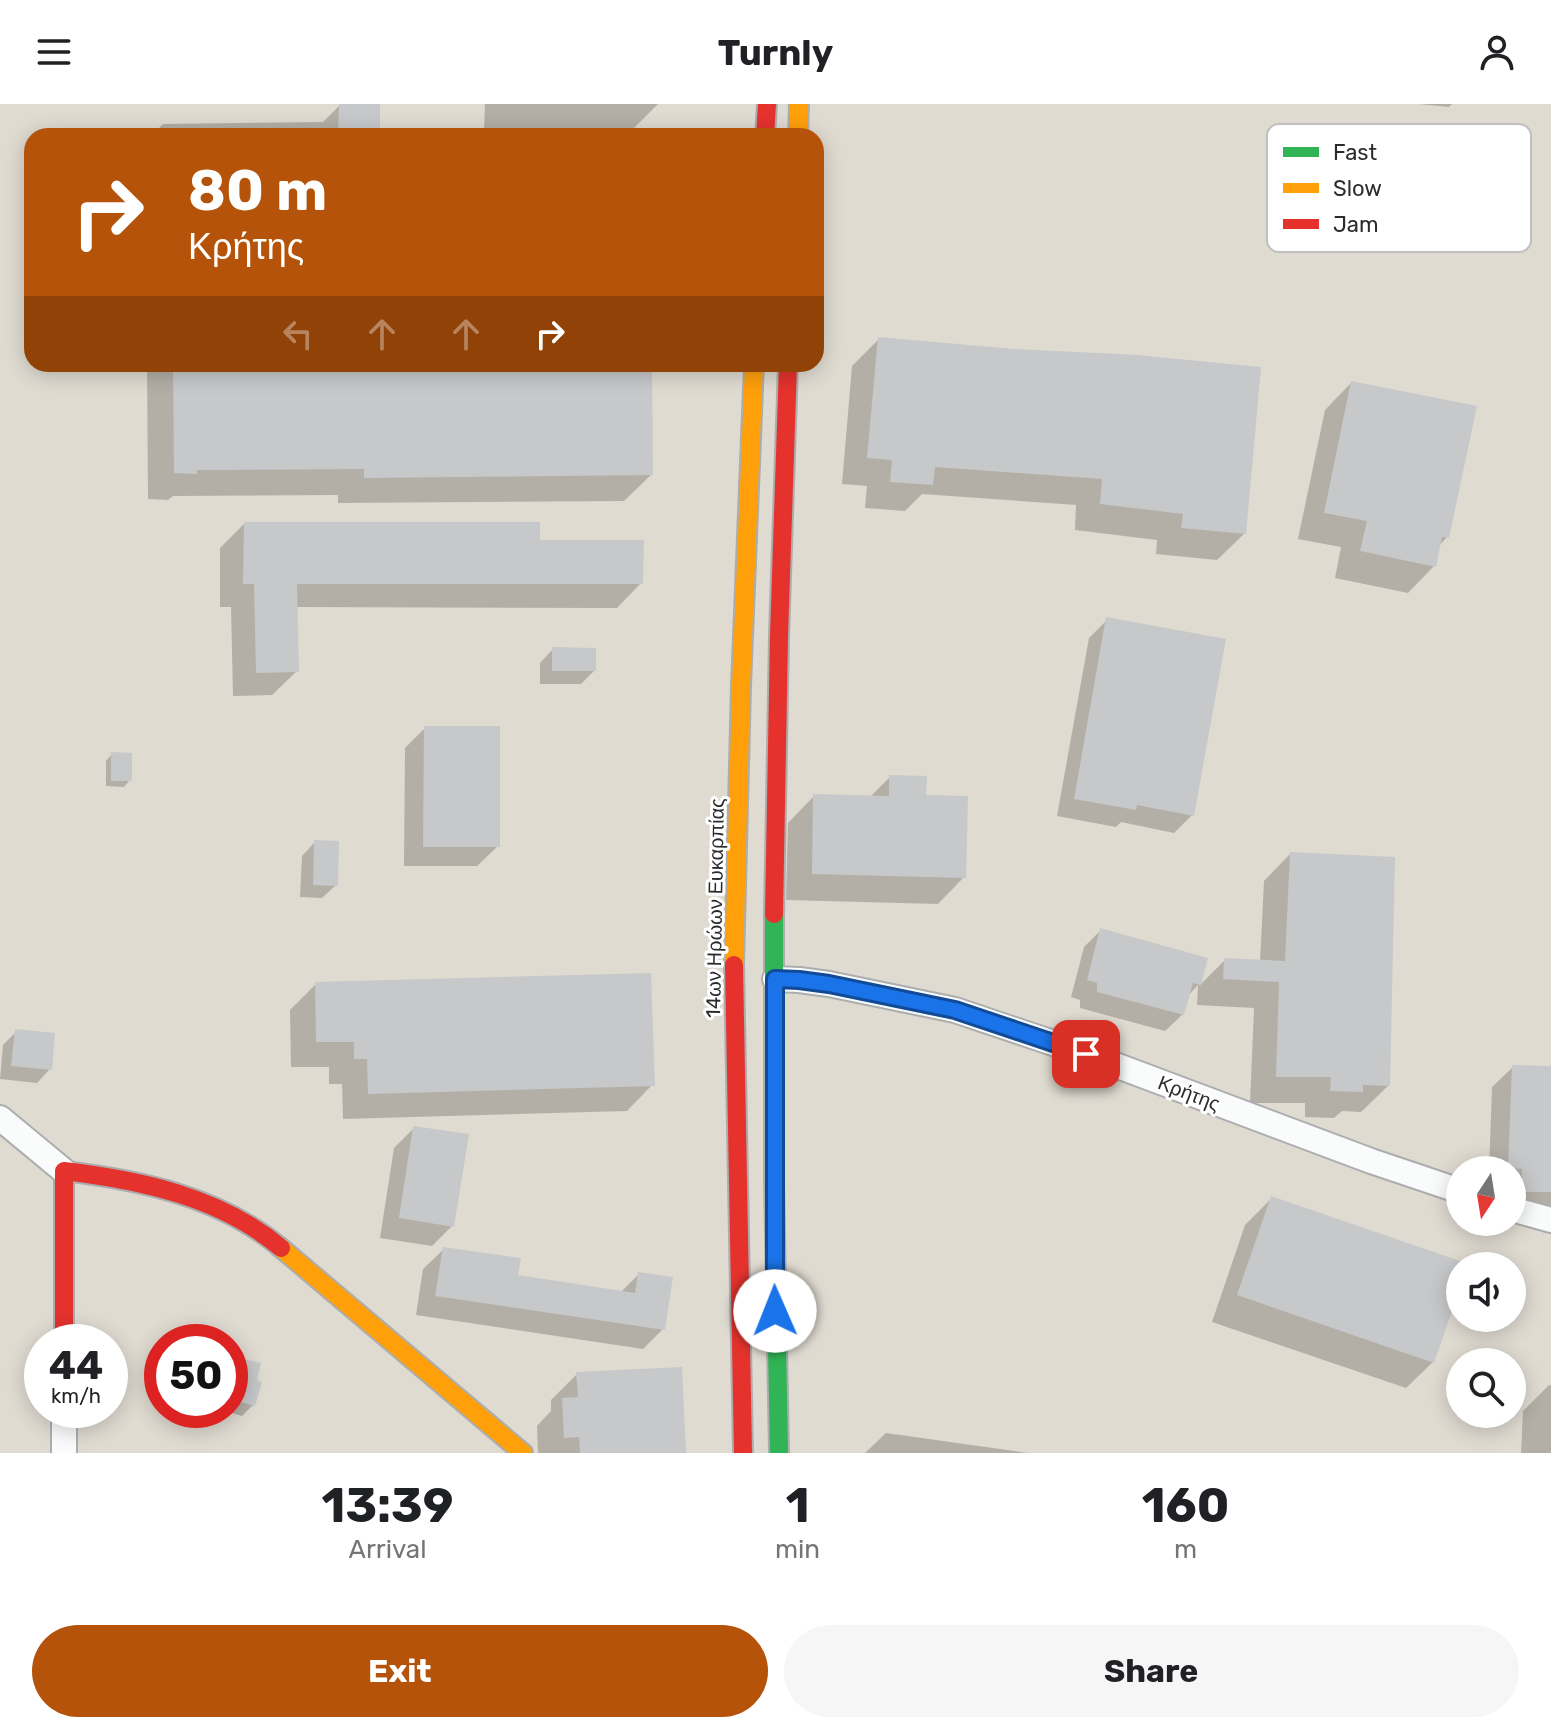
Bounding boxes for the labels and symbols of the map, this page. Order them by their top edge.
legend [1267,124,1531,252]
text: Fast [1333,139,1378,166]
text: Slow [1333,175,1382,202]
text: Jam [1333,211,1379,238]
street label: 14ων Ηρώων Ευκαρπίας [701,798,729,1018]
pin [1052,1020,1120,1088]
street label: Κρήτης [1155,1070,1224,1116]
north arrow [1446,1156,1526,1236]
position arrow [733,1269,817,1353]
speed limit sign: 50 [144,1324,248,1428]

